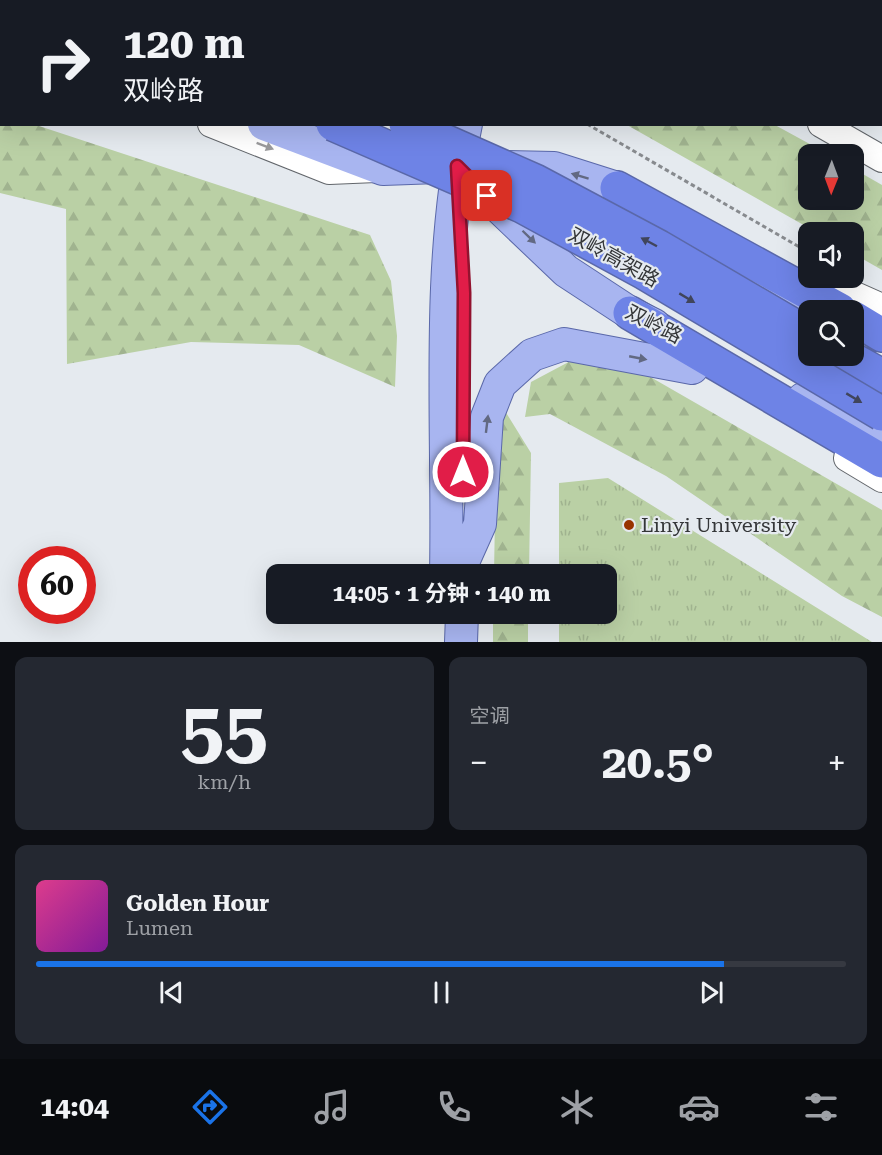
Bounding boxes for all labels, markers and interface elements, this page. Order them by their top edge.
text: 120 m [123,19,245,68]
icon: right [24,24,102,102]
text: 双岭路 [123,75,204,107]
one-way arrow [257,141,275,151]
north arrow [798,144,864,210]
map controls [798,144,864,366]
pin [461,170,512,221]
one-way arrow [571,171,589,180]
icon: arrive [470,179,503,212]
street label: 双岭高架路 [564,222,664,292]
button: sound [798,222,864,288]
one-way arrow [521,230,536,244]
one-way arrow [640,237,657,247]
one-way arrow [679,292,695,303]
street label: 双岭路 [622,300,686,348]
button: search [798,300,864,366]
one-way arrow [629,354,648,363]
one-way arrow [846,392,863,402]
one-way arrow [482,414,492,433]
position arrow [431,440,495,504]
place label: Linyi University [641,513,797,537]
marker: Linyi University [622,518,636,532]
speed limit sign: 60 [18,546,96,624]
text: 14:05 · 1 分钟 · 140 m [333,581,550,606]
text: 55 [181,685,268,776]
text: 空调 [470,704,510,728]
text: 20.5° [602,736,714,789]
text: − [470,743,488,782]
text: + [828,743,846,782]
text: km/h [197,770,251,794]
text: Golden Hour [126,891,269,916]
text: Lumen [126,916,193,940]
icon: previous [155,976,188,1009]
icon: pause [425,976,458,1009]
icon: next [695,976,728,1009]
icon: directions [189,1086,231,1128]
icon: music [311,1086,353,1128]
icon: phone [433,1086,475,1128]
icon: climate [556,1086,598,1128]
icon: car [678,1086,720,1128]
icon: filters [800,1086,842,1128]
text: 14:04 [40,1091,109,1123]

